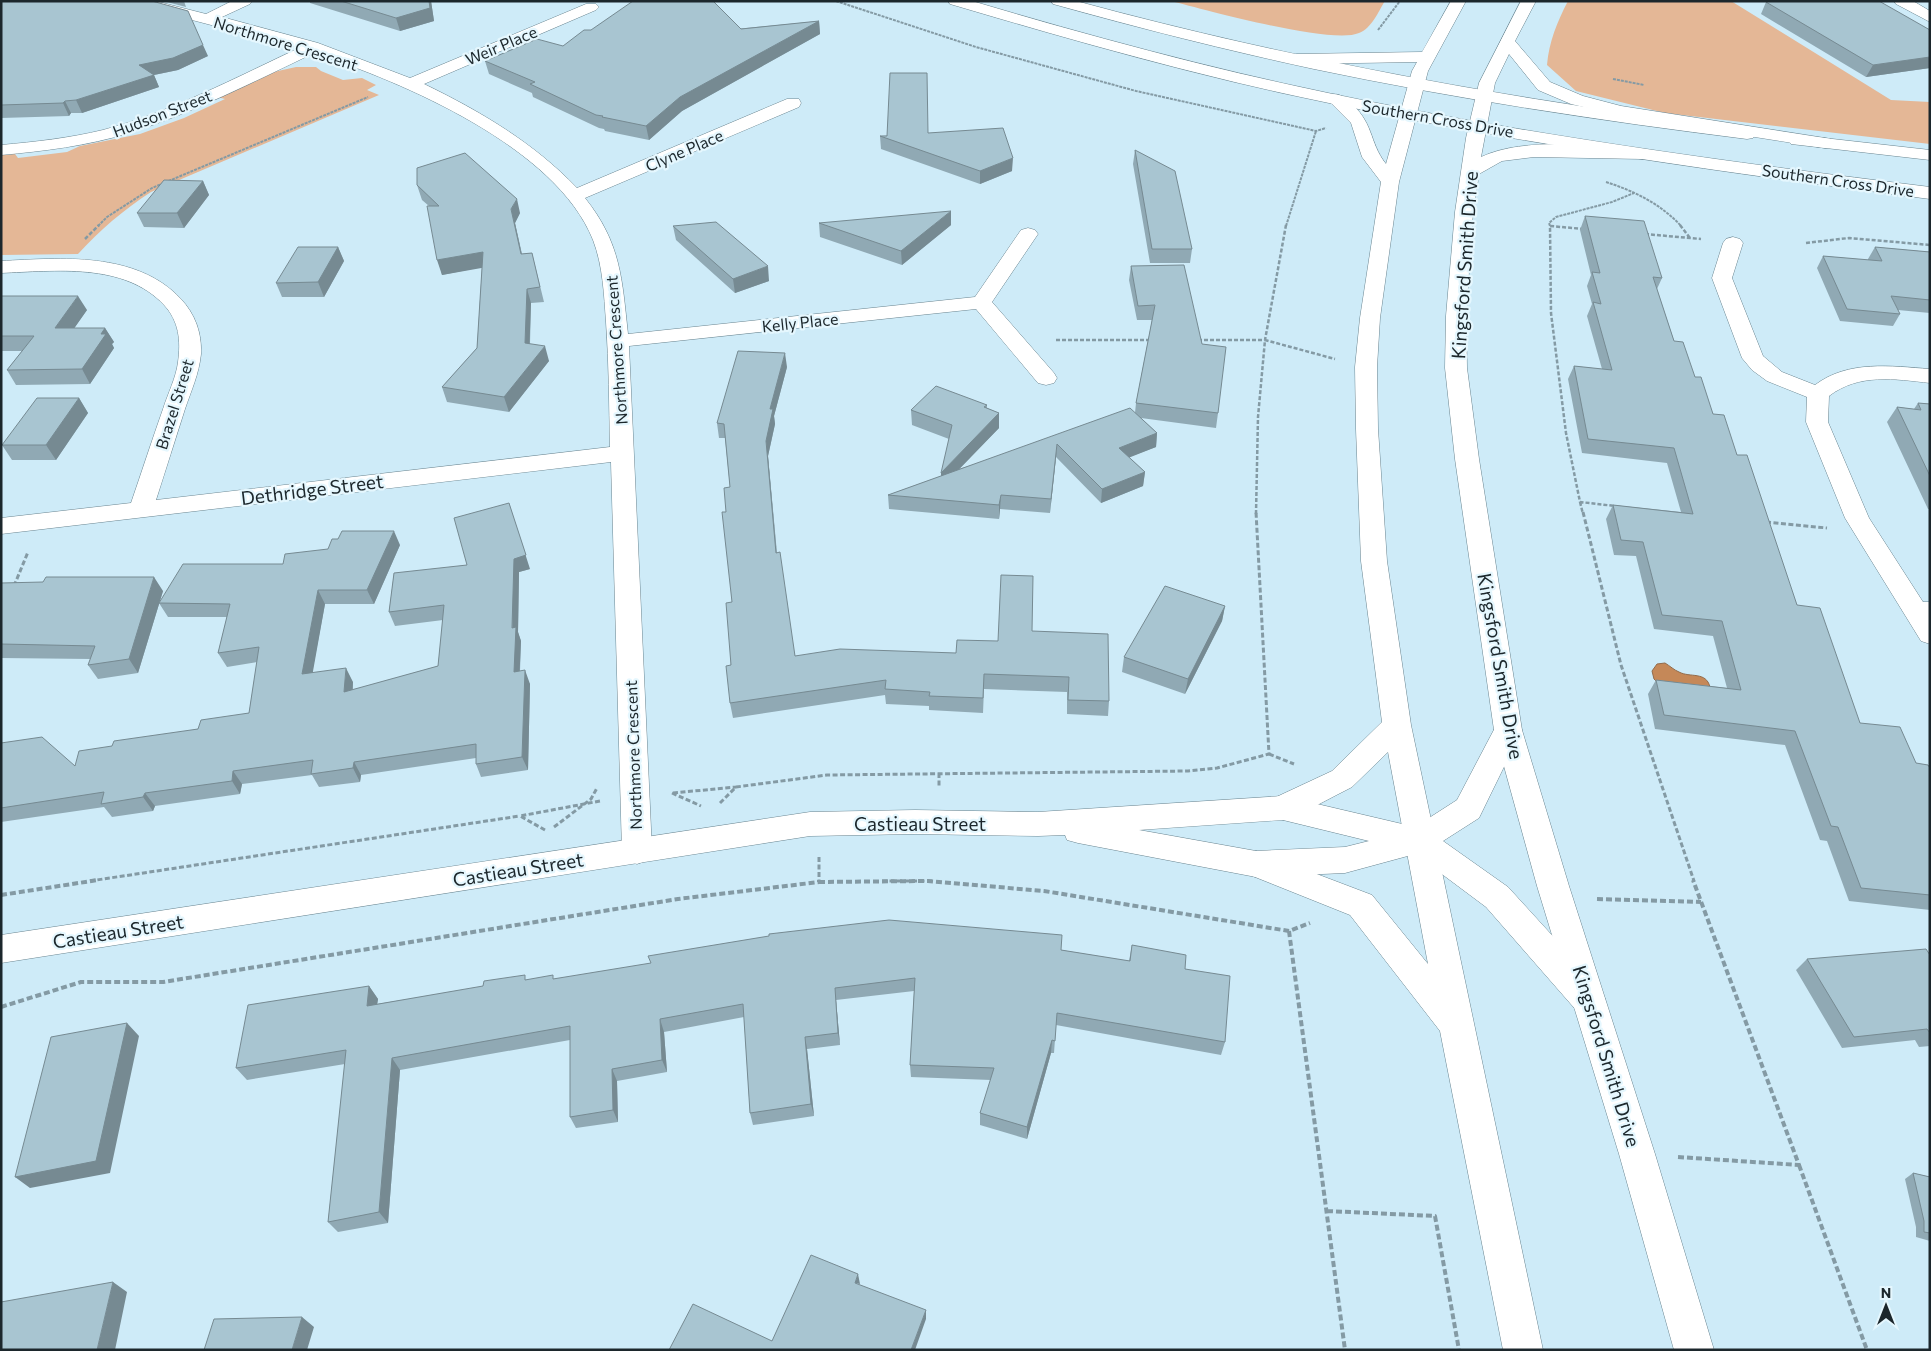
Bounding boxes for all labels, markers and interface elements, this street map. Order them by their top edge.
street label: Northmore Crescent [212,12,361,74]
street label: Weir Place [462,21,540,69]
street label: Hudson Street [110,85,215,141]
street label: Southern Cross Drive [1361,95,1515,141]
street label: Clyne Place [642,125,726,175]
street label: Southern Cross Drive [1761,160,1915,200]
street label: Kingsford Smith Drive [1446,170,1482,360]
street label: Northmore Crescent [601,274,631,425]
street label: Kelly Place [761,309,839,335]
street label: Brazel Street [151,356,197,452]
street label: Dethridge Street [239,469,385,509]
street label: Kingsford Smith Drive [1473,571,1529,761]
street label: Northmore Crescent [621,679,645,830]
street label: Castieau Street [854,812,986,835]
street label: Castieau Street [451,847,585,891]
street label: Castieau Street [51,909,185,953]
street label: Kingsford Smith Drive [1568,962,1646,1150]
north arrow [1861,1281,1911,1331]
text: N [1881,1284,1891,1301]

